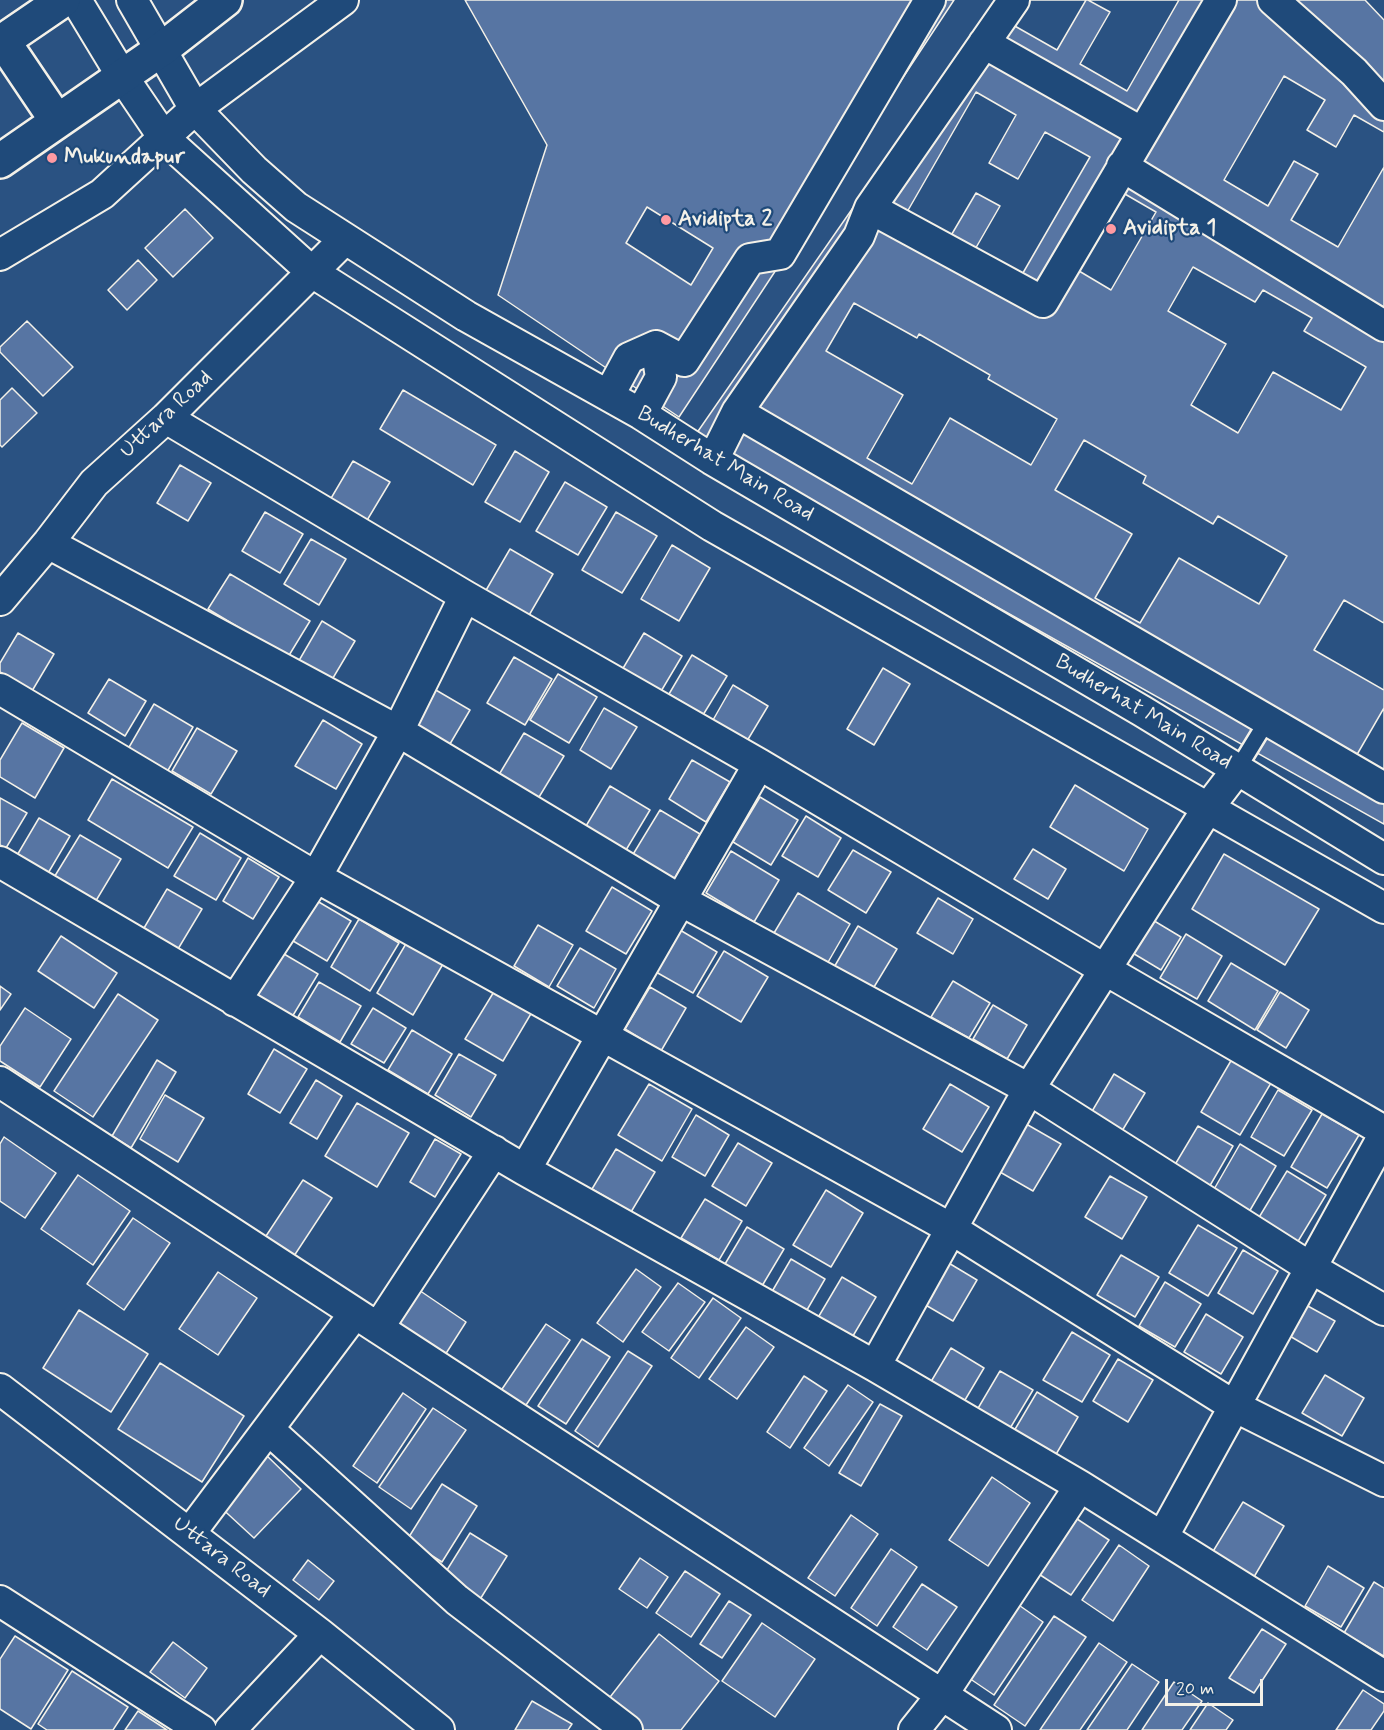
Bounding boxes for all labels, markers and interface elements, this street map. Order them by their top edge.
place label: Mukundapur [64,145,185,171]
marker: Mukundapur [45,151,59,165]
place label: Avidipta 2 [678,207,772,233]
marker: Avidipta 2 [659,213,673,227]
place label: Avidipta 1 [1123,216,1216,242]
marker: Avidipta 1 [1104,222,1118,236]
street label: Uttara Road [115,365,219,465]
street label: Budherhat Main Road [632,402,818,528]
street label: Budherhat Main Road [1050,650,1236,776]
street label: Uttara Road [167,1511,275,1605]
scale bar [1168,1667,1266,1705]
text: 20 m [1176,1677,1214,1701]

